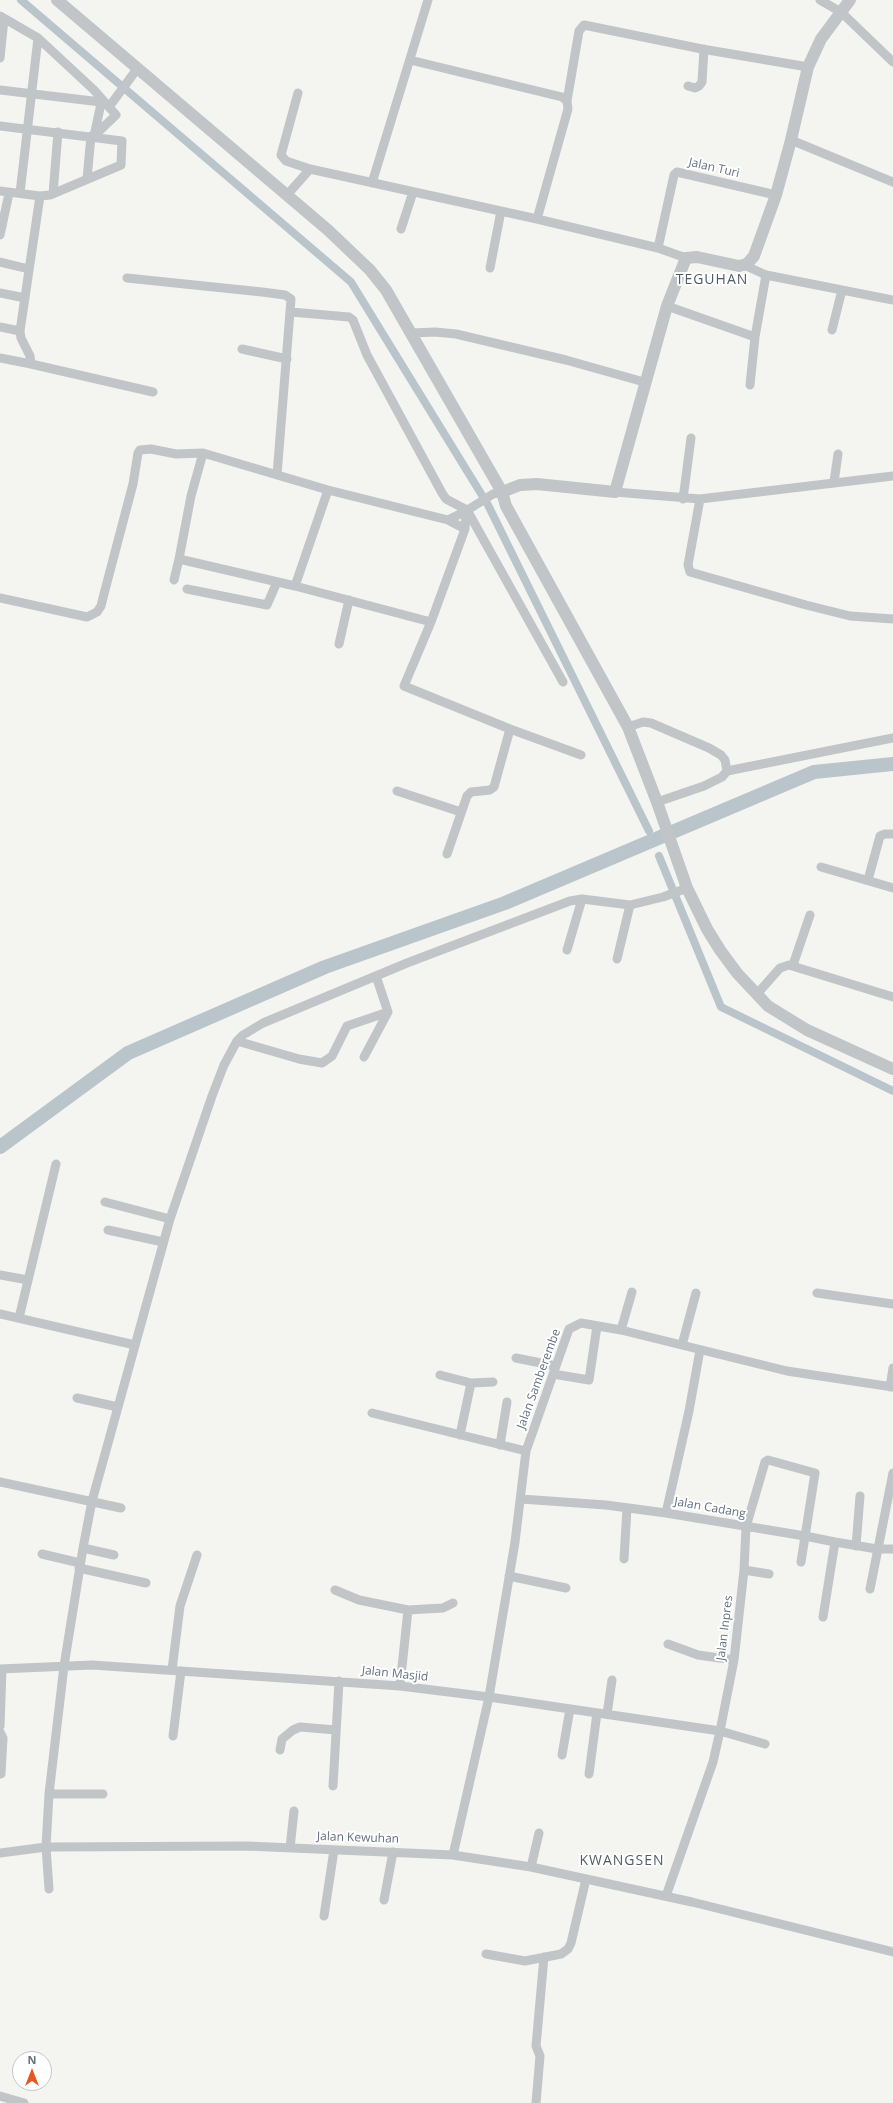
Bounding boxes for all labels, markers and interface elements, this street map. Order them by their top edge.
street label: Jalan Turi [687,155,741,181]
district label: TEGUHAN [676,272,748,288]
street label: Jalan Samberembe [514,1327,564,1431]
street label: Jalan Cadang [673,1495,747,1521]
street label: Jalan Inpres [714,1595,736,1661]
street label: Jalan Masjid [361,1663,429,1685]
street label: Jalan Kewuhan [317,1829,399,1847]
district label: KWANGSEN [579,1853,665,1869]
north arrow [12,2051,52,2091]
text: N [28,2052,36,2067]

